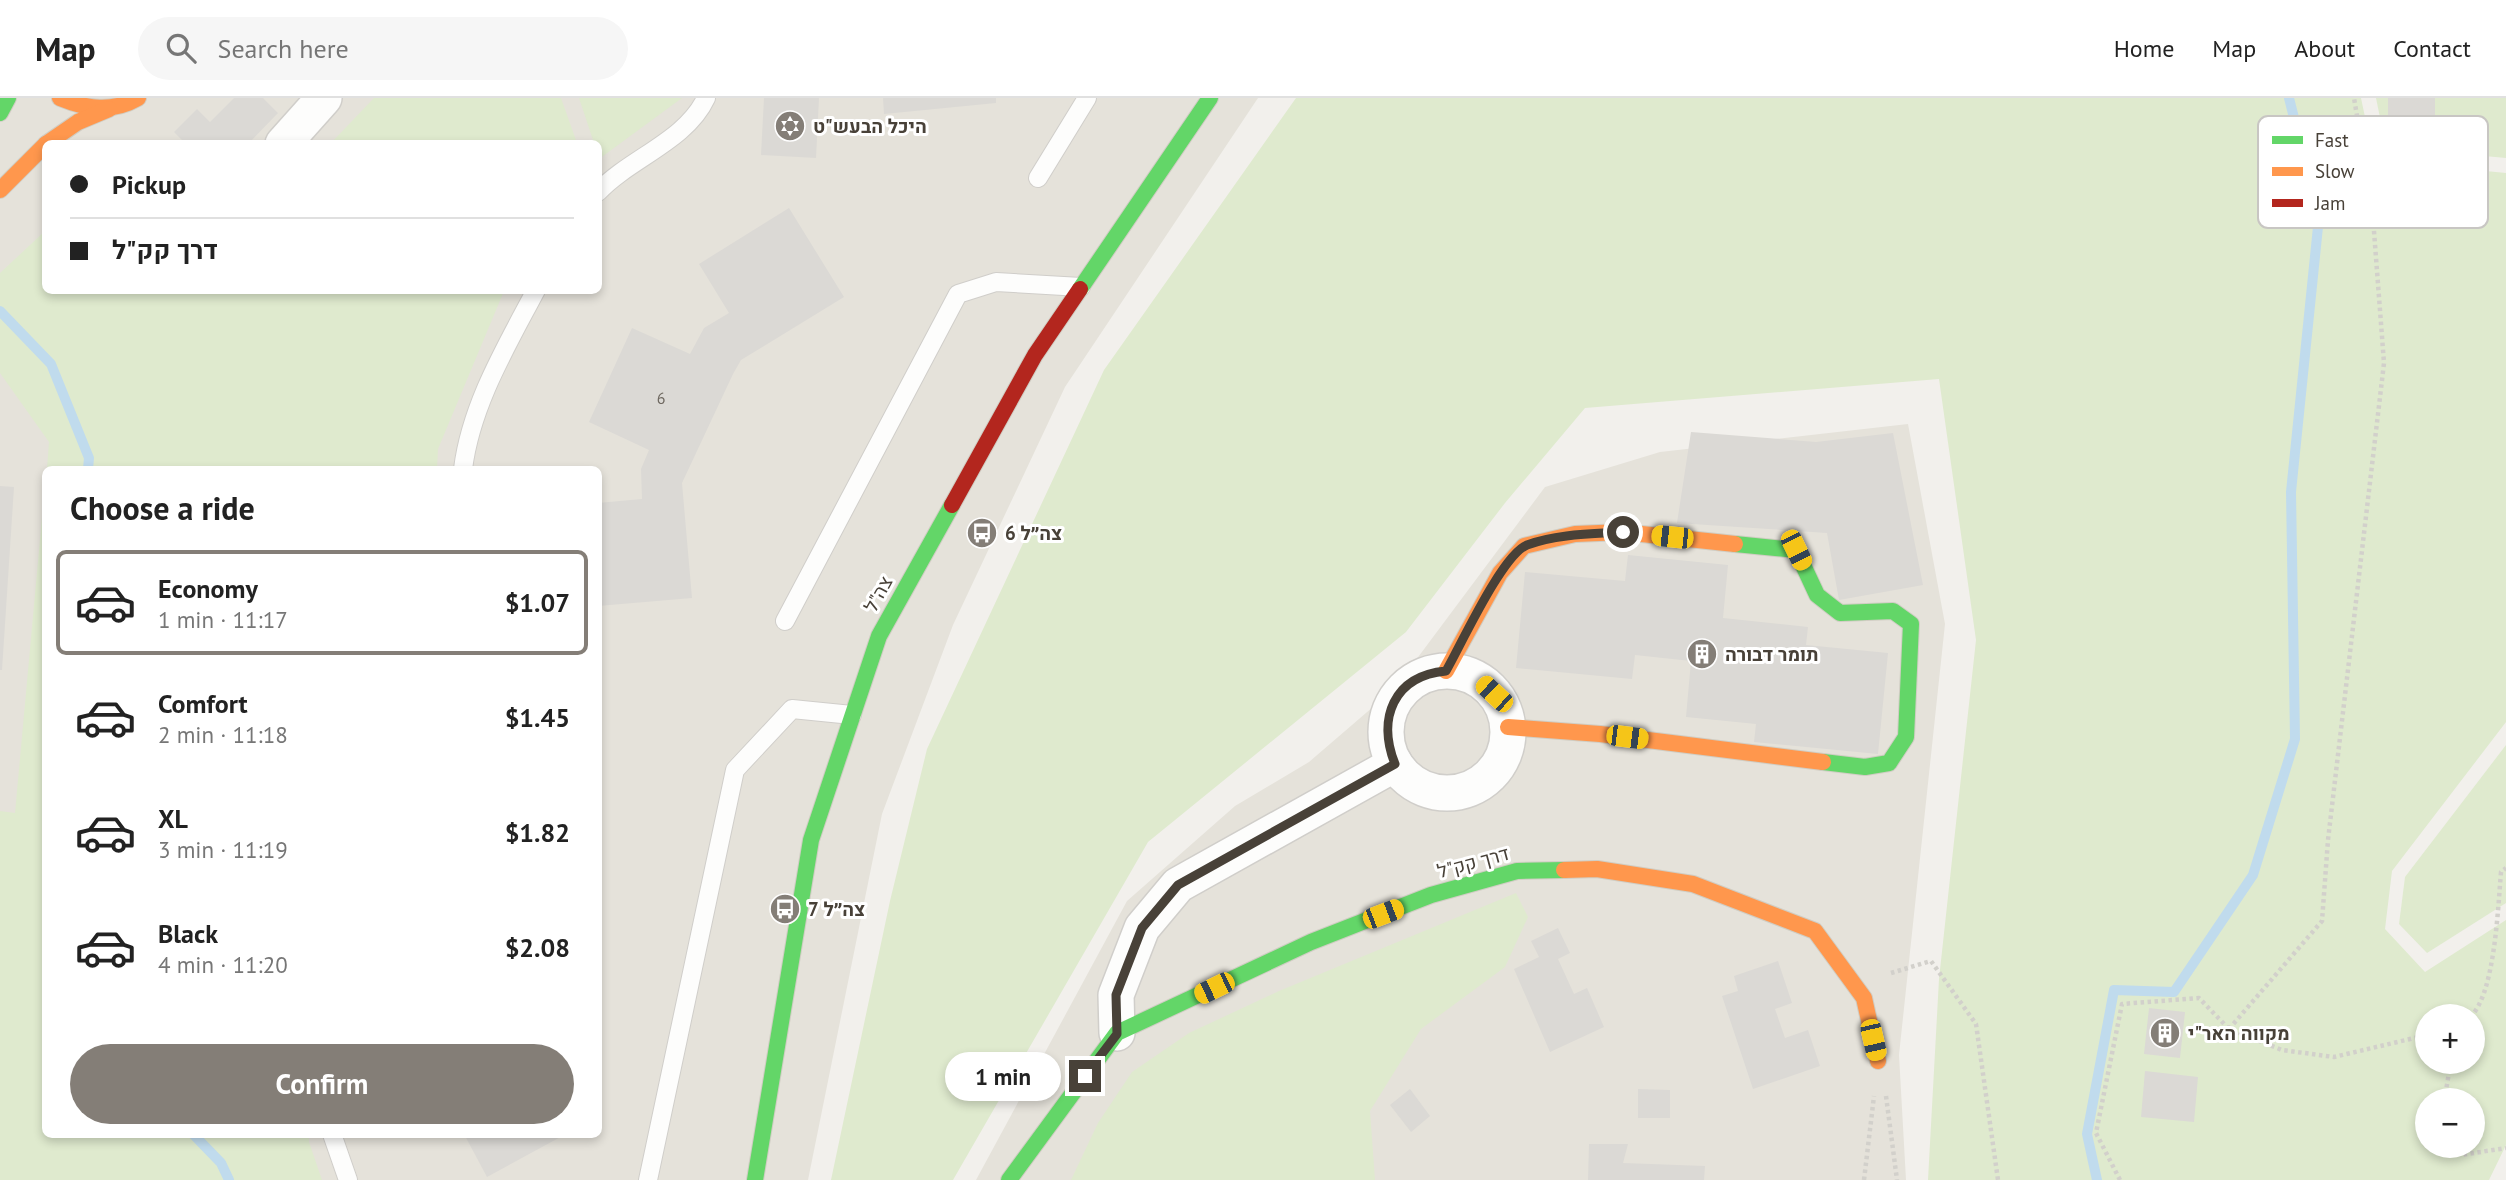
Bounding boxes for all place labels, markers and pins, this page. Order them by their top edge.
synagogue icon: היכל הבעש"ט [773,109,807,143]
place label: היכל הבעש"ט [813,114,927,138]
bus stop icon: צה״ל 6 [965,516,999,550]
place label: צה״ל 6 [1005,521,1062,545]
building icon: תומר דבורה [1685,637,1719,671]
place label: תומר דבורה [1725,642,1818,666]
bus stop icon: צה״ל 7 [768,892,802,926]
place label: צה״ל 7 [808,897,865,921]
building icon: מקווה האר"י [2148,1016,2182,1050]
place label: מקווה האר"י [2188,1021,2290,1045]

